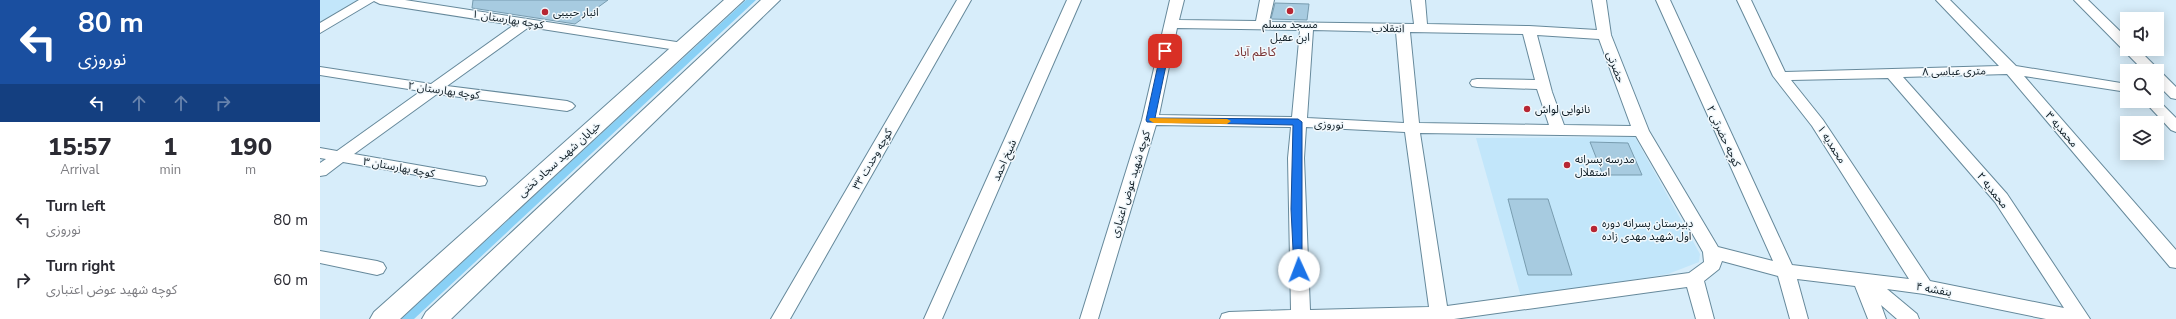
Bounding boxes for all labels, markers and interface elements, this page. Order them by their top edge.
text: 80 m [78,4,144,42]
place label: انبار حبیبی [553,5,599,20]
street label: کوچه بهارستان ۱ [471,6,545,33]
marker: مسجد مسلم ابن عقیل [1285,6,1295,16]
marker: انبار حبیبی [540,7,550,17]
map controls [2120,12,2164,160]
button: sound [2120,12,2164,56]
icon: left [12,16,64,68]
place label: مسجد مسلم ابن عقیل [1262,17,1318,45]
street label: انتقلاب [1372,21,1404,36]
pin [1148,34,1182,68]
icon: arrive [1154,40,1176,62]
district label: کاظم آباد [1234,44,1277,61]
text: نوروزی [78,47,126,71]
street label: حضرتی [1603,49,1629,85]
street label: ۸ متری عباسی [1922,63,1986,80]
button: search [2120,64,2164,108]
street label: کوچه بهارستان ۲ [407,78,481,103]
icon: left [86,92,108,114]
icon: ahead [128,92,150,114]
icon: ahead [170,92,192,114]
icon: right [212,92,234,114]
place label: نانوایی لواش [1535,102,1590,117]
street label: کوچه حضرتی ۲ [1703,103,1744,170]
marker: نانوایی لواش [1522,104,1532,114]
street label: محمدیه ۳ [2042,108,2081,151]
street label: نوروزی [1314,116,1344,133]
button: layers [2120,116,2164,160]
street label: خیابان شهید سجاد تختی [515,118,604,201]
street label: محمدیه ۱ [1814,122,1850,166]
street label: کوچه وحدت ۳۳ [849,126,896,192]
street label: کوچه شهید عوض اعتباری [1107,128,1154,239]
text: 15:57 [48,131,112,163]
text: 1 [163,131,178,163]
text: 190 [229,131,272,163]
street label: شیخ احمد [989,137,1020,183]
place label: مدرسه پسرانه استقلال [1575,152,1635,180]
street label: کوچه بهارستان ۳ [362,154,436,181]
marker: مدرسه پسرانه استقلال [1562,160,1572,170]
text: Arrival [60,161,99,179]
text: min [160,161,181,179]
text: m [245,161,256,179]
street label: محمدیه ۲ [1973,169,2012,212]
text: Turn left [46,196,105,216]
icon: left [12,209,34,231]
text: 80 m [273,210,308,230]
place label: دبیرستان پسرانه دوره اول شهید مهدی زاده [1602,216,1693,244]
text: نوروزی [46,221,81,239]
marker: دبیرستان پسرانه دوره اول شهید مهدی زاده [1589,224,1599,234]
position arrow [1278,249,1320,291]
text: Turn right [46,256,115,276]
icon: right [12,269,34,291]
text: 60 m [273,270,308,290]
street label: بنفشه ۴ [1915,279,1953,300]
text: کوچه شهید عوض اعتباری [46,281,177,299]

